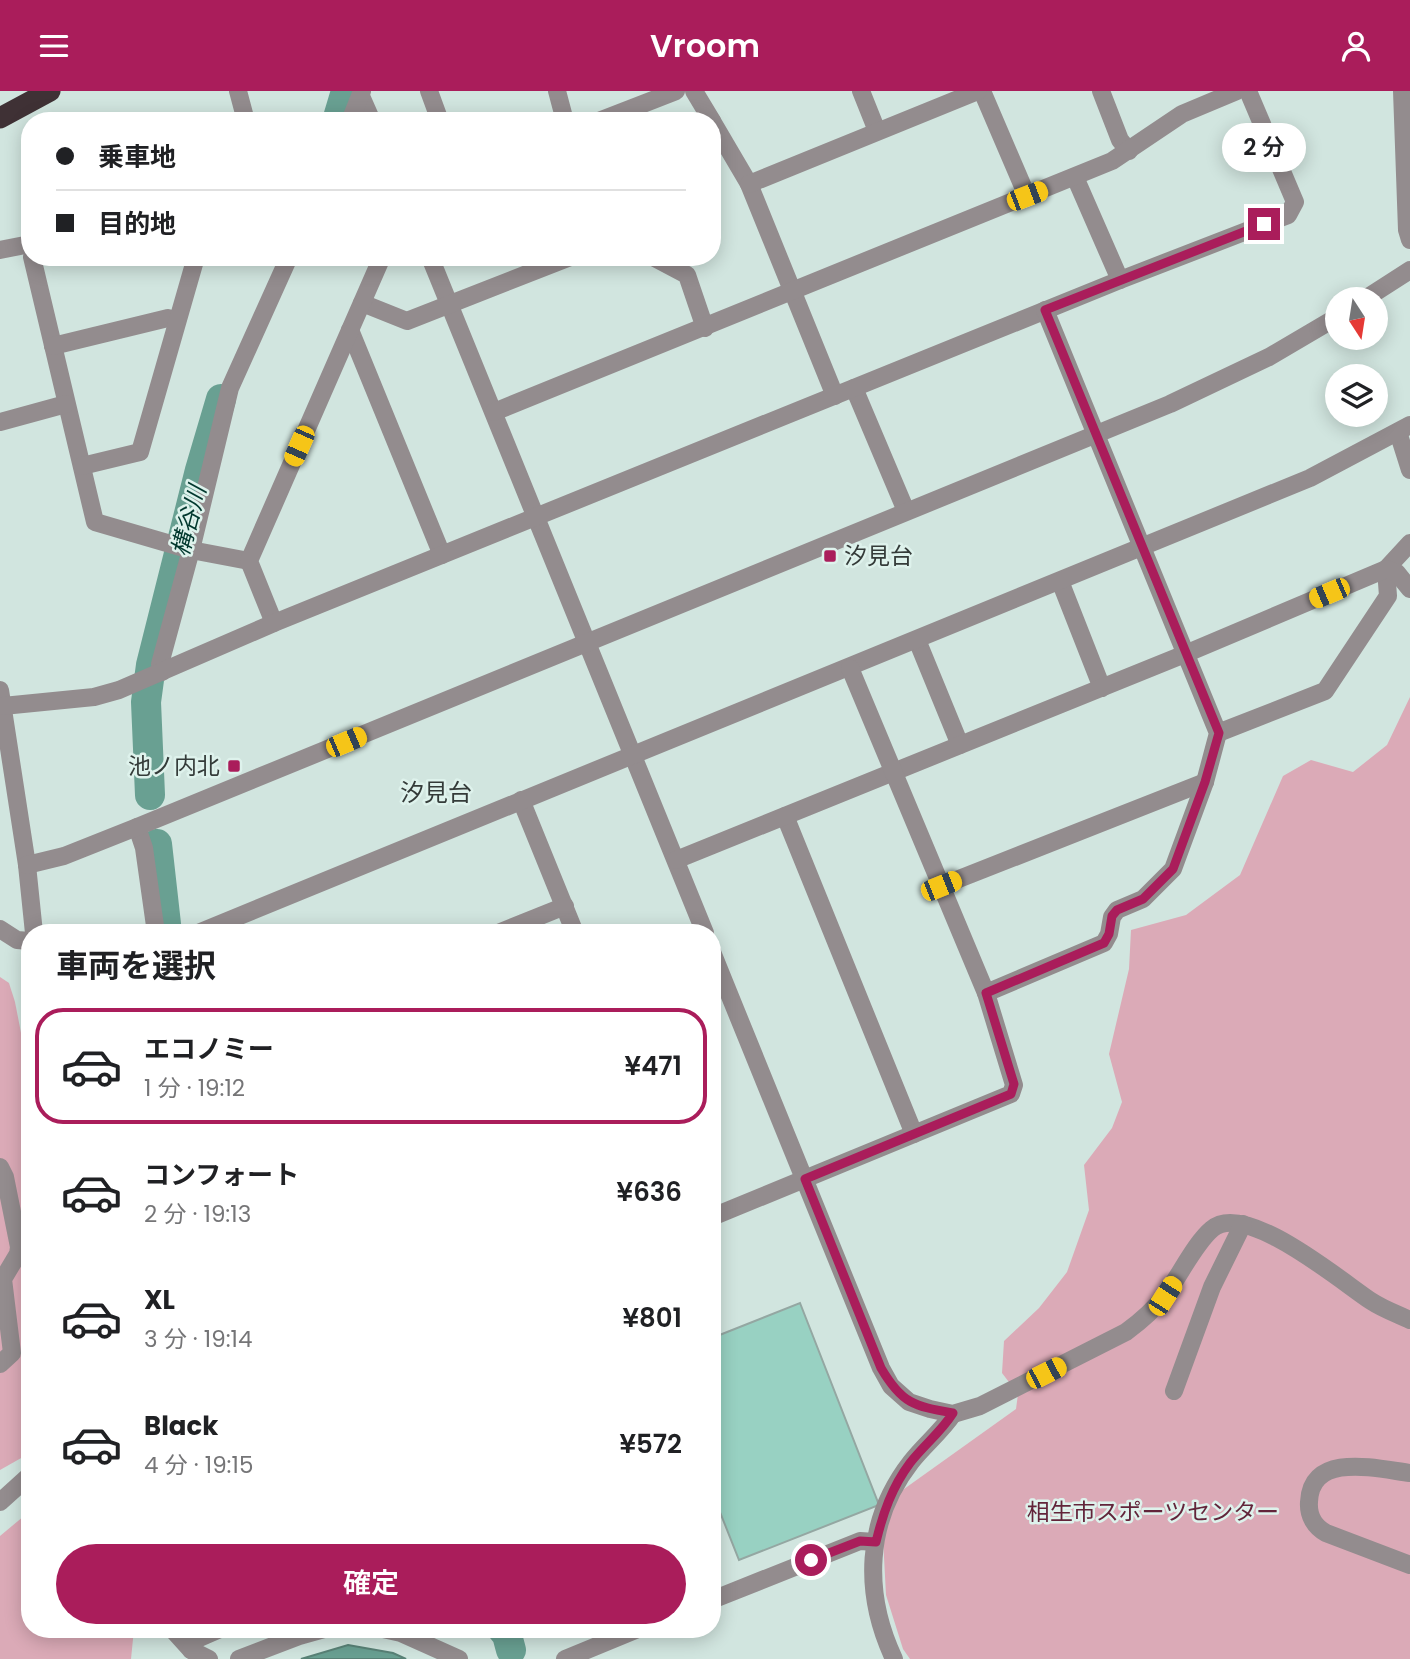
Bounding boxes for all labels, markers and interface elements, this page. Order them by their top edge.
text: Vroom [650,23,760,68]
icon: menu [35,27,73,65]
icon: person [1337,27,1375,65]
callout: 2 分 [1222,123,1306,171]
text: 2 分 [1243,131,1285,163]
text: 乗車地 [98,139,176,175]
car [1004,179,1051,213]
text: 目的地 [98,206,176,242]
route end [1248,208,1280,240]
north arrow [1325,287,1388,350]
map controls [1325,287,1388,427]
button: layers [1325,364,1388,427]
car [281,423,318,469]
water label: 構谷川 [163,479,215,560]
place label: 汐見台 [844,540,913,572]
marker: 汐見台 [822,548,838,564]
car [1306,575,1353,611]
car [323,724,370,760]
place label: 池ノ内北 [128,750,220,782]
marker: 池ノ内北 [226,758,242,774]
district label: 汐見台 [400,776,472,809]
car [918,868,965,904]
text: 車両を選択 [56,943,216,988]
text: エコノミー [144,1031,274,1067]
icon: car [60,1035,123,1098]
text: ¥471 [625,1048,682,1084]
text: 1 分 · 19:12 [144,1072,245,1104]
text: コンフォート [144,1157,299,1193]
icon: car [60,1161,123,1224]
text: ¥636 [617,1174,682,1210]
text: 2 分 · 19:13 [144,1198,251,1230]
car [1145,1273,1186,1319]
text: XL [144,1282,175,1318]
icon: car [60,1287,123,1350]
text: ¥801 [623,1300,682,1336]
text: 3 分 · 19:14 [144,1323,252,1355]
car [1023,1354,1070,1392]
text: Black [144,1408,218,1444]
icon: car [60,1413,123,1476]
text: ¥572 [620,1426,682,1462]
text: 4 分 · 19:15 [144,1449,253,1481]
park label: 相生市スポーツセンター [1027,1496,1279,1528]
button: 確定 [56,1544,686,1624]
route start [795,1544,827,1576]

